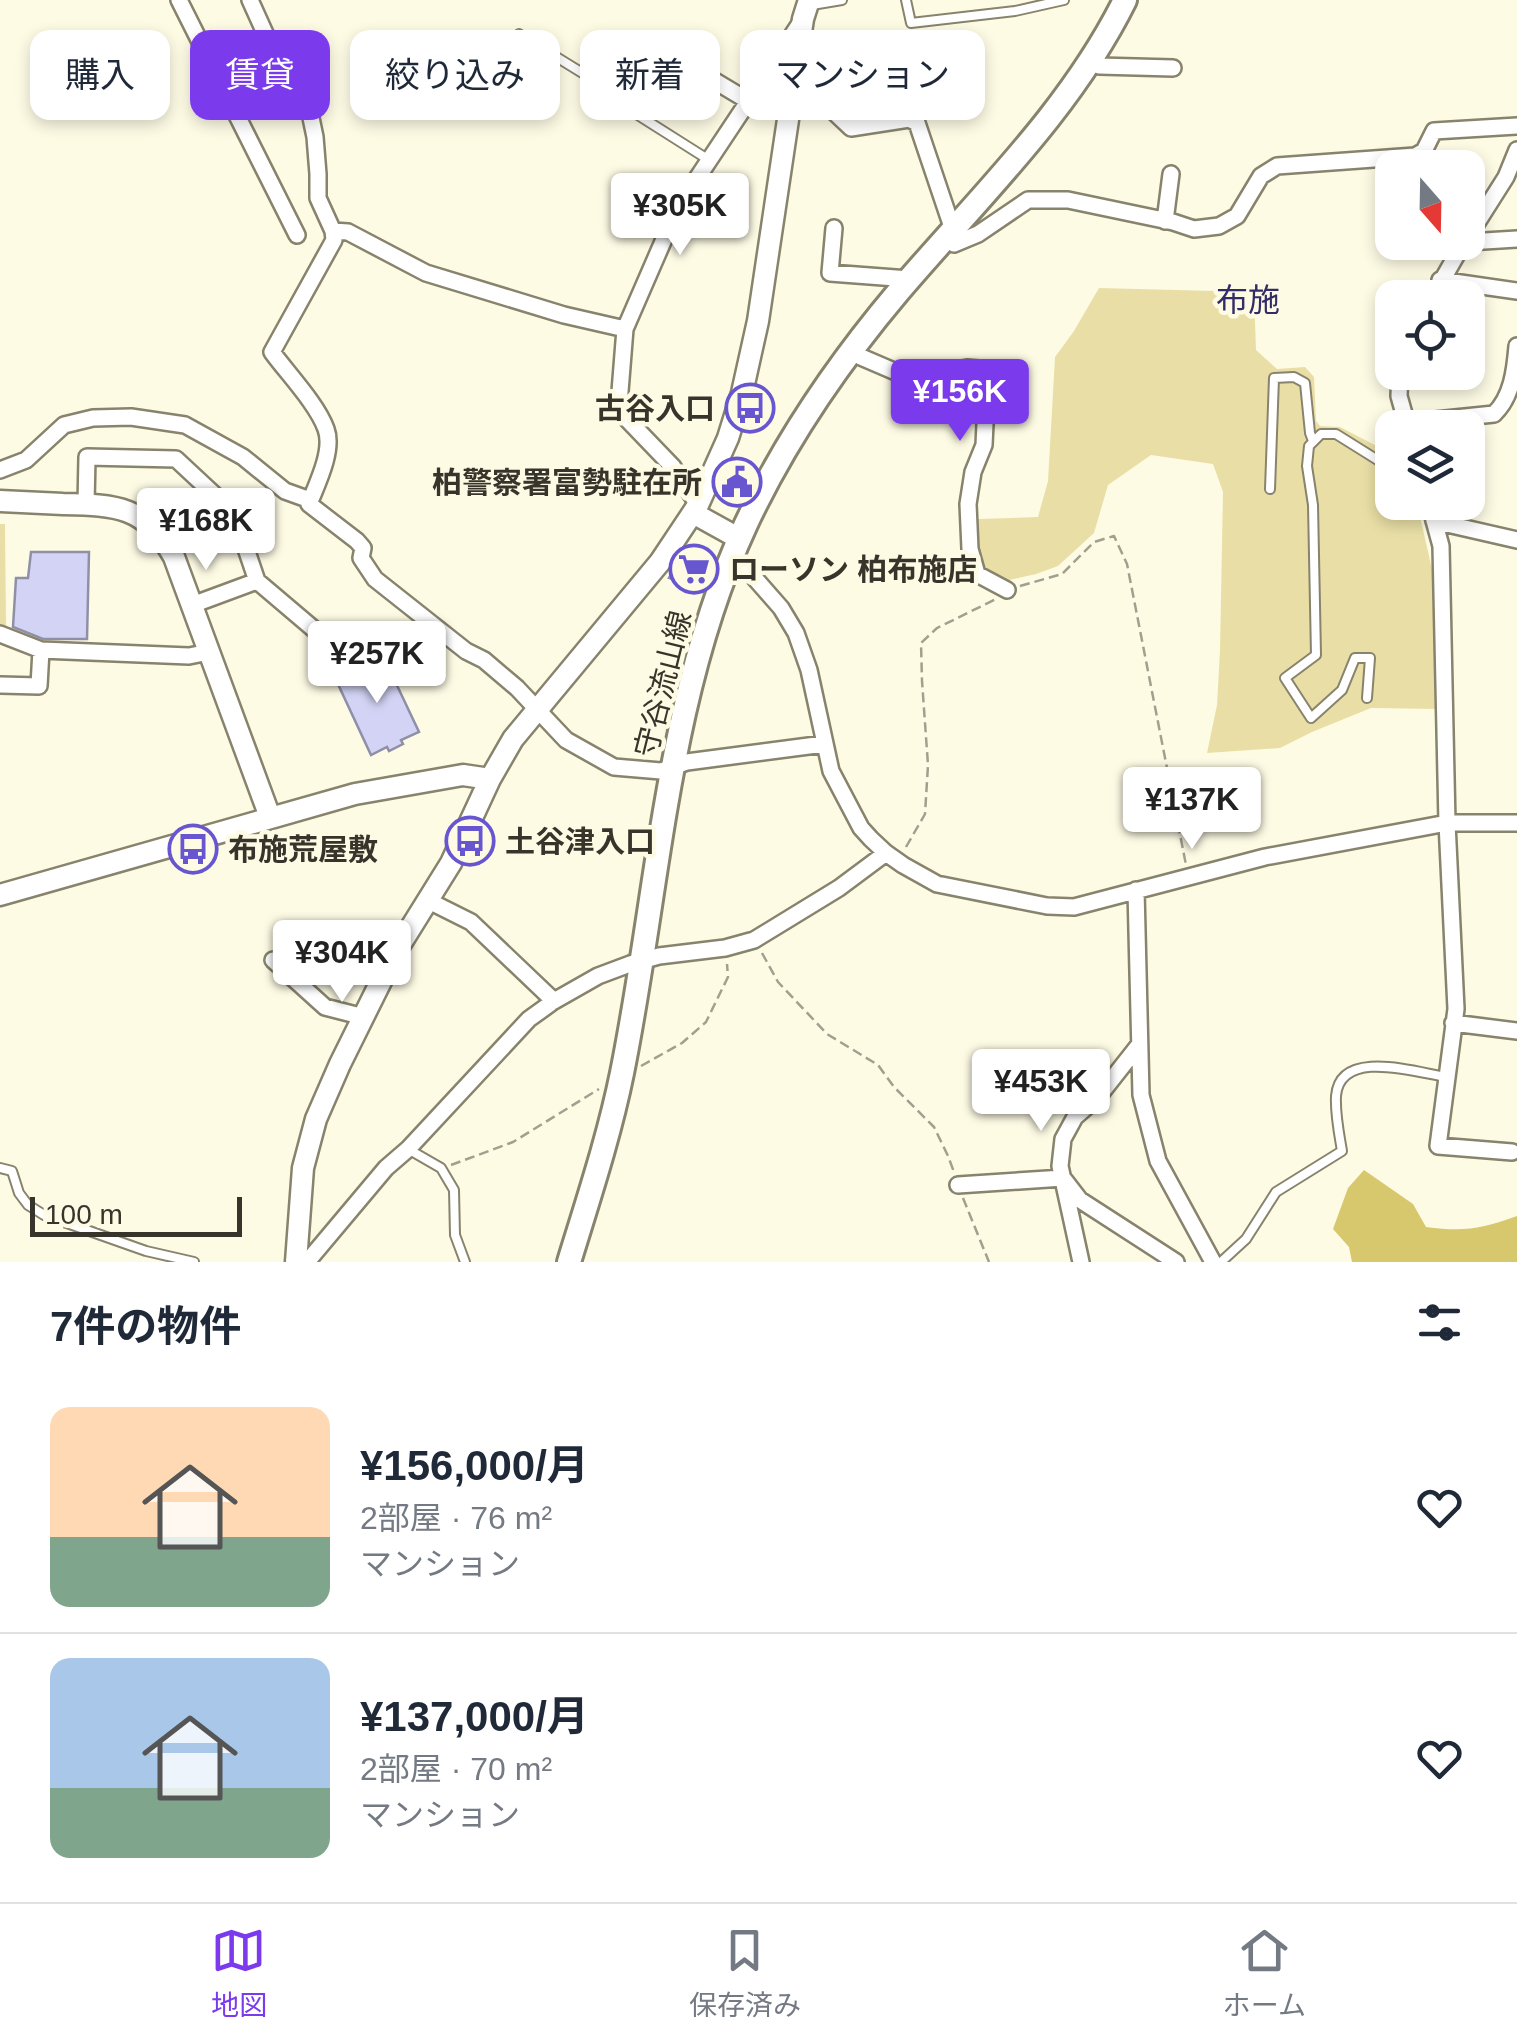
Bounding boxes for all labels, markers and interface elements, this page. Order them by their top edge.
chip: 購入 [30,30,170,120]
chip: 賃貸 [190,30,330,120]
chip: 絞り込み [350,30,560,120]
chip: 新着 [580,30,720,120]
chip: マンション [740,30,985,120]
north arrow [1375,150,1485,260]
map controls [1375,150,1485,520]
pin: ¥305K [610,173,750,258]
text: ¥305K [633,187,727,223]
button: locate [1375,280,1485,390]
district label: 布施 [1216,282,1280,318]
pin: ¥156K [890,359,1030,444]
text: ¥156K [913,373,1007,409]
bus stop icon: 古谷入口 [724,382,776,434]
place label: 古谷入口 [595,392,715,425]
button: layers [1375,410,1485,520]
public building icon: 柏警察署富勢駐在所 [711,456,763,508]
place label: 柏警察署富勢駐在所 [432,466,702,499]
pin: ¥168K [136,488,276,573]
text: ¥168K [159,502,253,538]
supermarket icon: ローソン 柏布施店 [668,543,720,595]
place label: ローソン 柏布施店 [729,553,977,586]
street label: 守谷流山線 [629,607,697,761]
pin: ¥257K [307,621,447,706]
text: ¥257K [330,635,424,671]
pin: ¥137K [1122,767,1262,852]
text: ¥137K [1145,781,1239,817]
bus stop icon: 土谷津入口 [444,815,496,867]
bus stop icon: 布施荒屋敷 [167,823,219,875]
place label: 土谷津入口 [505,825,655,858]
place label: 布施荒屋敷 [228,833,378,866]
pin: ¥304K [272,920,412,1005]
text: ¥304K [295,934,389,970]
pin: ¥453K [971,1049,1111,1134]
text: ¥453K [994,1063,1088,1099]
scale bar [30,1192,242,1236]
text: 100 m [45,1199,123,1230]
icon: filters [1412,1295,1467,1350]
text: 7件の物件 [50,1303,241,1350]
text: ¥156,000/月 [360,1442,589,1489]
icon: home [130,1447,250,1567]
icon: heart [1412,1480,1467,1535]
text: 2部屋 · 76 m² [360,1500,552,1536]
text: マンション [360,1546,520,1582]
text: ¥137,000/月 [360,1693,589,1740]
icon: home [130,1698,250,1818]
icon: heart [1412,1731,1467,1786]
text: 2部屋 · 70 m² [360,1751,552,1787]
text: マンション [360,1797,520,1833]
tab: 地図 [211,1923,267,2023]
tab: 保存済み [689,1923,801,2023]
tab: ホーム [1223,1923,1306,2023]

